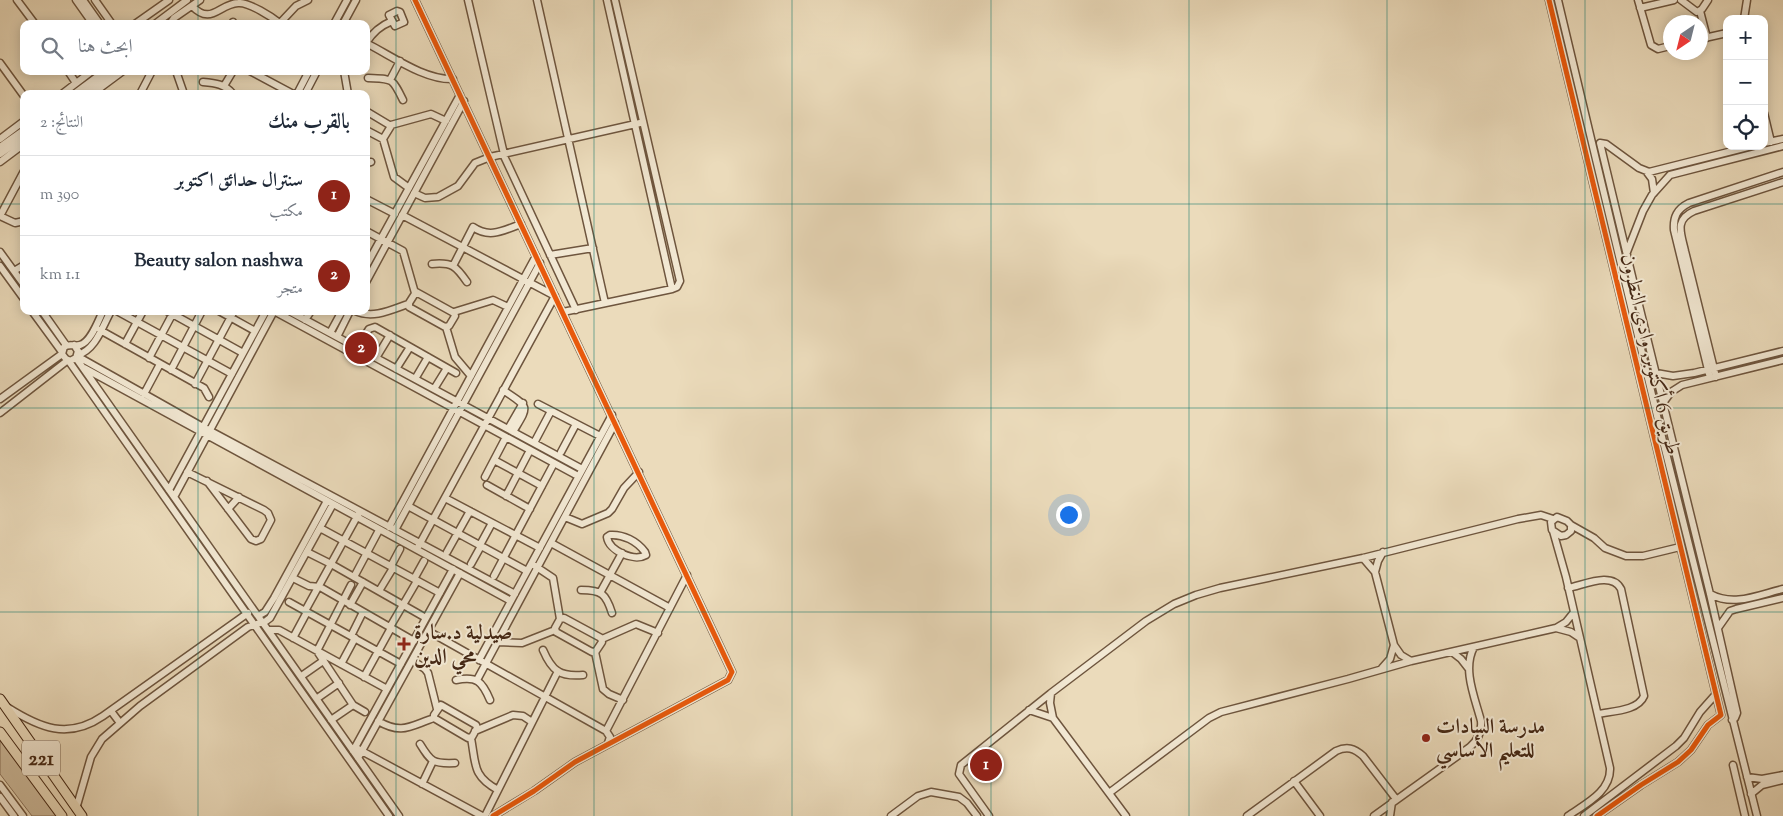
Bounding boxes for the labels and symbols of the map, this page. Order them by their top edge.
north arrow [1663,15,1708,60]
street label: طريق 6 أكتوبر, وادى النطرون [1611,250,1689,458]
pin: 2 [345,329,377,367]
your location [1056,502,1082,528]
place label: صيدلية د.سارة محي الدين [414,619,513,675]
marker: صيدلية د.سارة محي الدين [398,638,410,650]
place label: مدرسة السادات للتعليم الأساسي [1436,713,1545,771]
marker: مدرسة السادات للتعليم الأساسي [1420,732,1432,744]
road number: 221 [22,740,60,776]
pin: 1 [970,746,1002,784]

